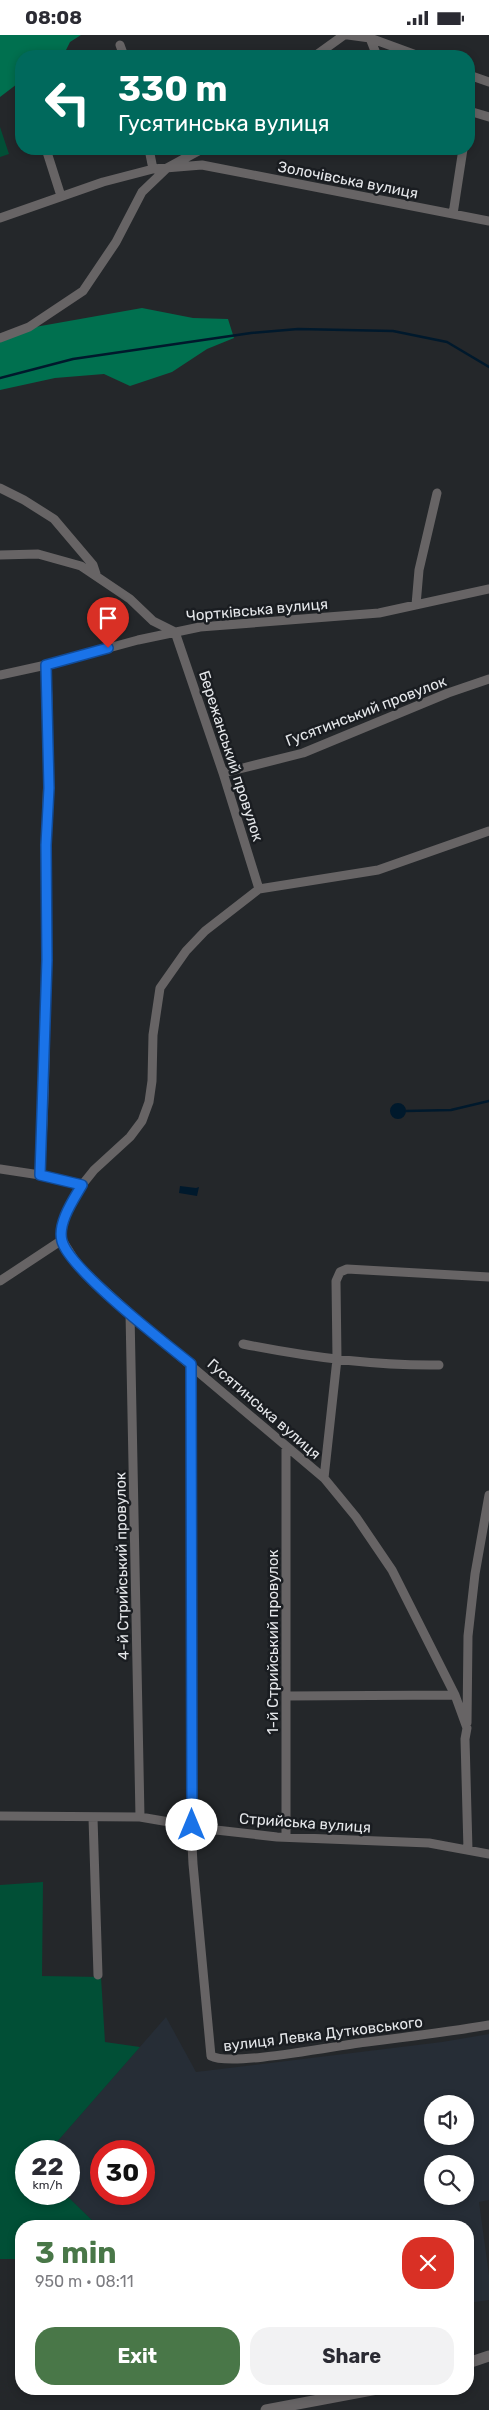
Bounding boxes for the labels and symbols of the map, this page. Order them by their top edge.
street label: Золочівська вулиця [276,158,420,202]
street label: Чортківська вулиця [185,595,329,625]
pin [87,597,129,648]
street label: Бережанський провулок [195,668,267,844]
street label: Гусятинський провулок [283,672,449,750]
street label: Гусятинська вулиця [204,1355,324,1463]
street label: 4-й Стрийський провулок [111,1472,133,1660]
street label: 1-й Стрийський провулок [264,1549,282,1735]
position arrow [165,1798,217,1850]
street label: Стрийська вулиця [238,1809,372,1837]
street label: вулиця Левка Дутковського [222,2013,424,2055]
speed limit sign: 30 [90,2140,155,2205]

